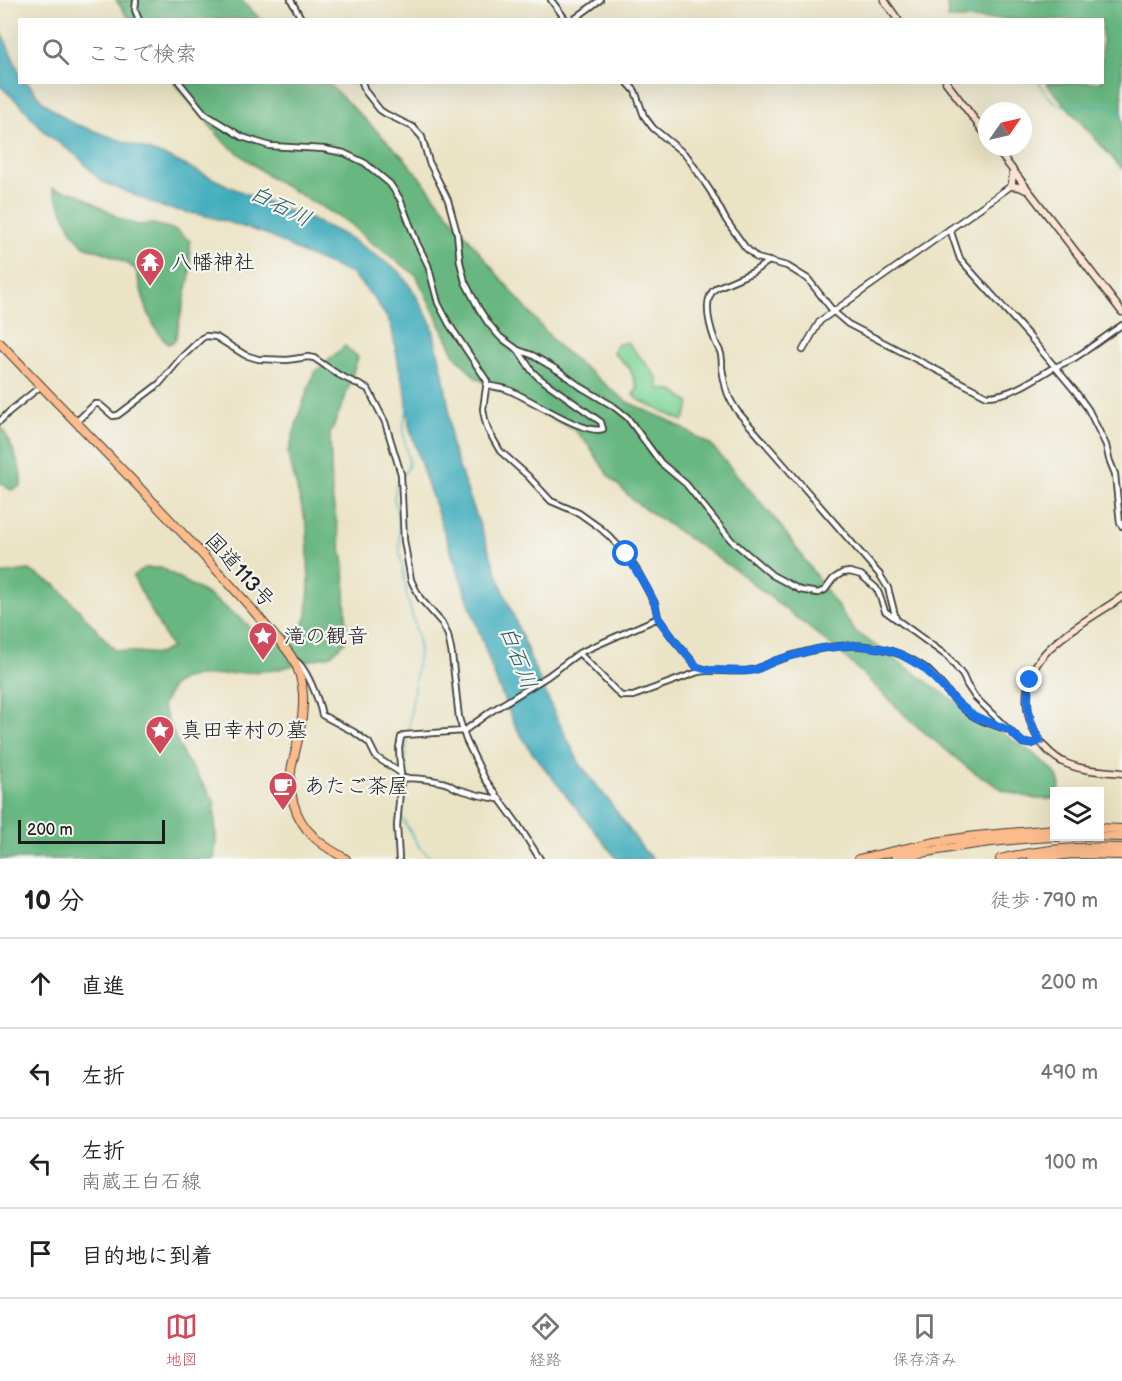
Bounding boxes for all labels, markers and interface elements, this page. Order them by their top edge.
search box [18,18,1104,84]
icon: search [39,35,72,68]
text: ここで検索 [87,41,197,68]
north arrow [978,102,1032,156]
water label: 白石川 [245,179,316,233]
temple icon: 八幡神社 [134,246,166,288]
place label: 八幡神社 [171,250,255,275]
street label: 国道113号 [200,528,280,613]
route start [612,540,638,566]
place icon: 滝の観音 [247,620,279,662]
water label: 白石川 [493,622,542,693]
place label: 滝の観音 [284,624,368,649]
route end [1016,666,1042,692]
place icon: 真田幸村の墓 [144,714,176,756]
place label: 真田幸村の墓 [181,718,307,743]
cafe icon: あたご茶屋 [267,770,299,812]
place label: あたご茶屋 [304,774,409,799]
map controls [1050,787,1104,841]
button: layers [1050,787,1104,841]
scale bar [18,817,165,844]
text: 200 m [27,821,73,840]
text: 10 分 [24,886,84,917]
text: 徒歩 · 790 m [990,889,1098,913]
icon: ahead [24,967,57,1000]
text: 200 m [1041,971,1098,995]
text: 直進 [81,973,125,1000]
icon: left [24,1057,57,1090]
text: 490 m [1041,1061,1098,1085]
text: 左折 [81,1063,125,1090]
text: 左折 [81,1138,125,1165]
icon: left [24,1147,57,1180]
text: 100 m [1045,1151,1098,1175]
text: 南蔵王白石線 [81,1170,201,1194]
icon: arrive [24,1237,57,1270]
text: 目的地に到着 [81,1243,213,1270]
tab: 地図 [165,1310,198,1370]
tab: 経路 [529,1310,562,1370]
tab: 保存済み [893,1310,957,1370]

